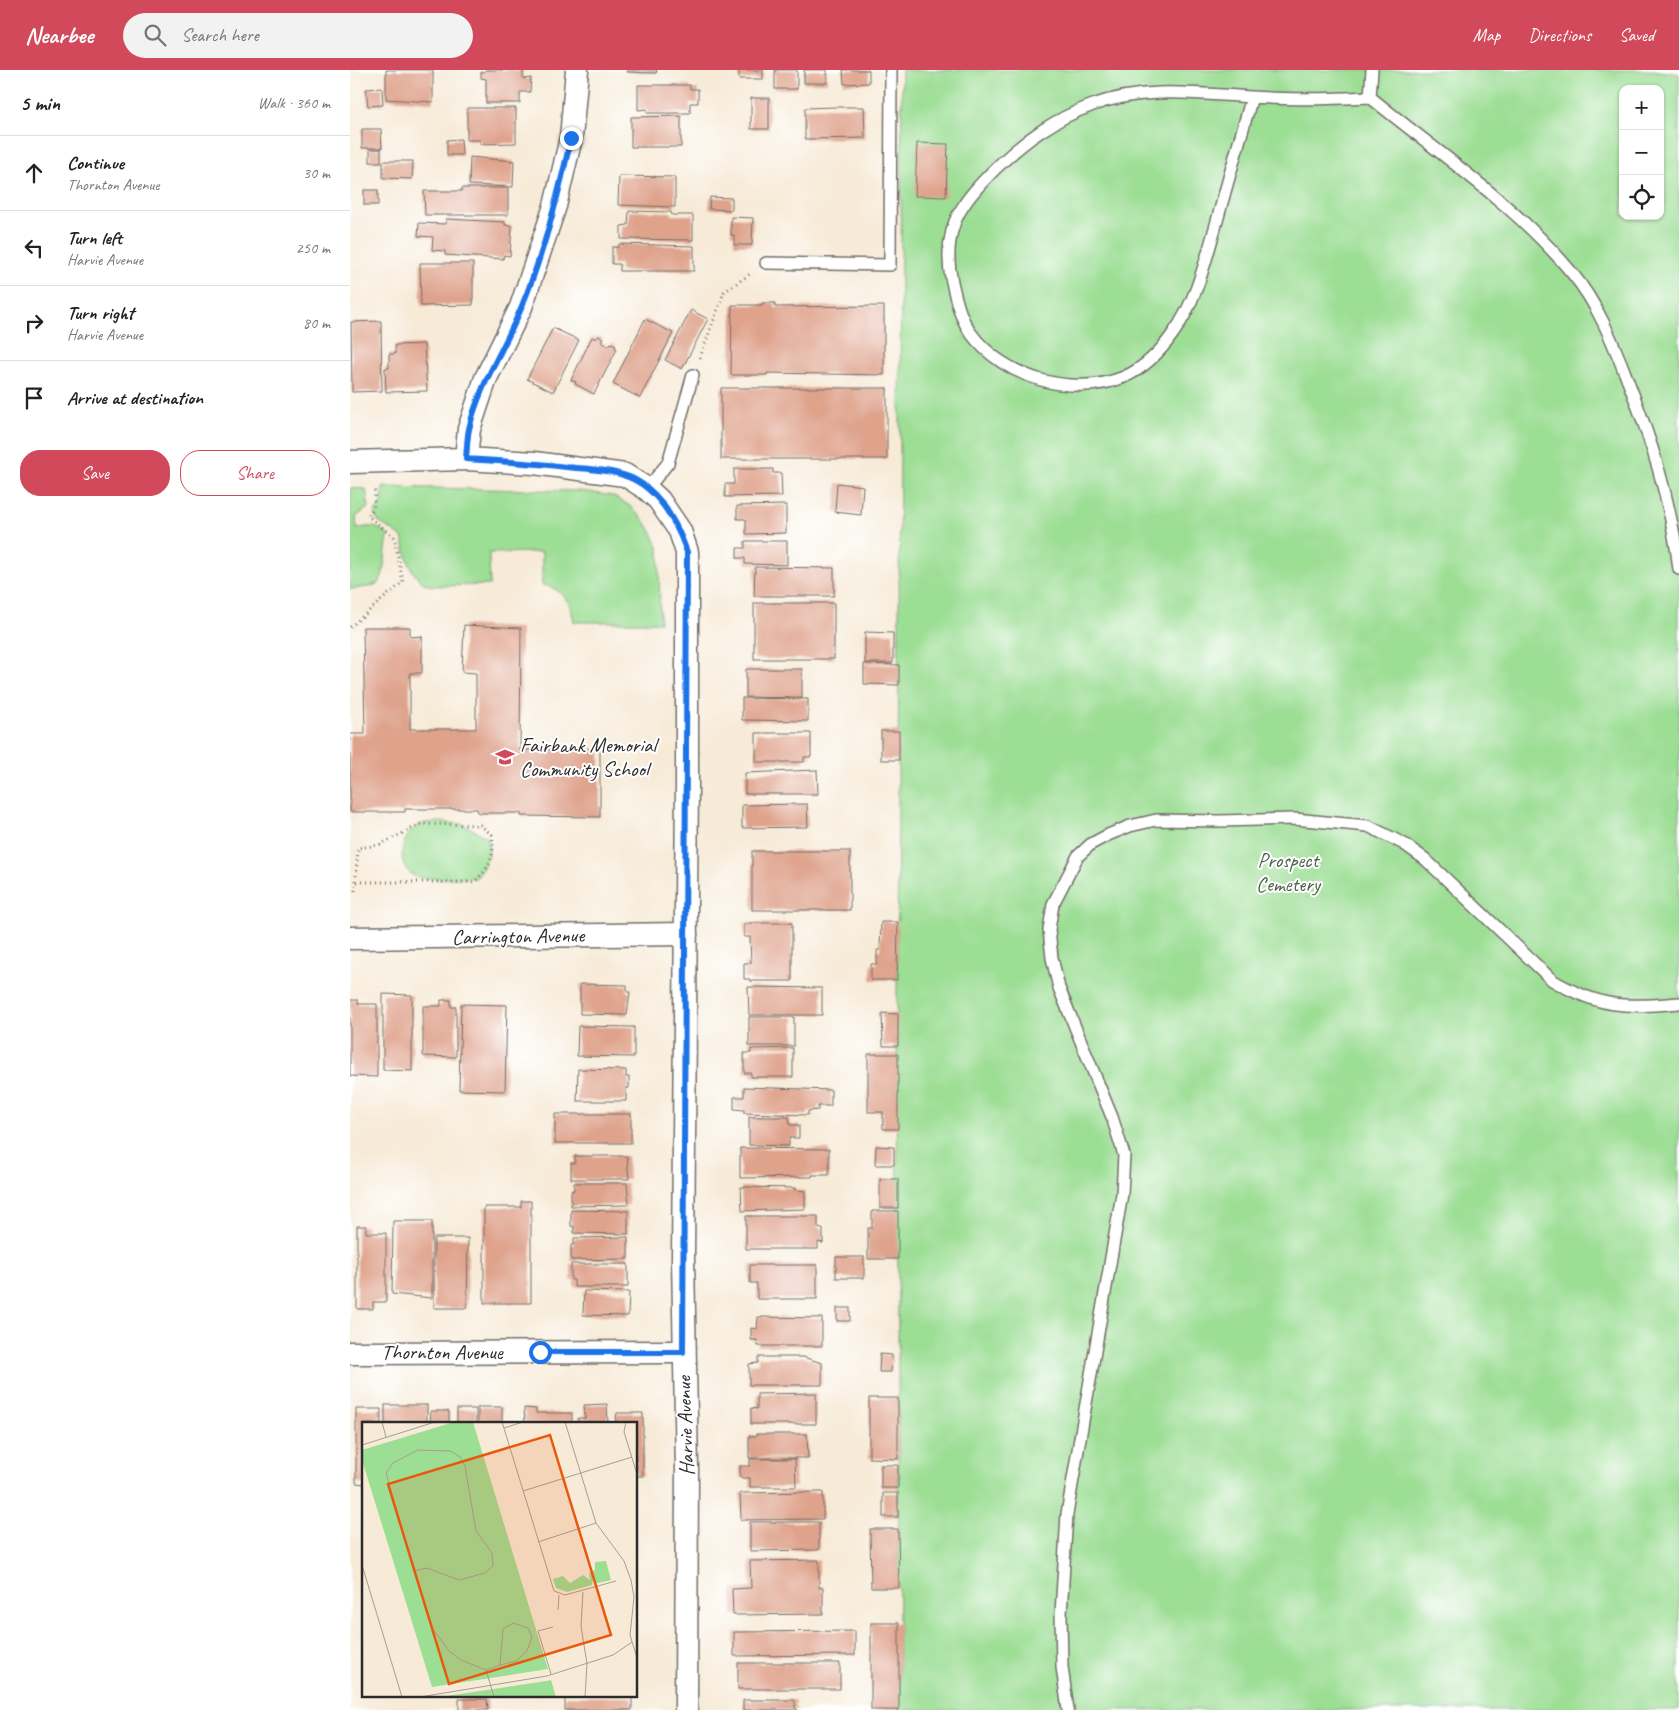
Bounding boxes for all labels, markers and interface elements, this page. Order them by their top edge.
search box [123,13,473,58]
text: Nearbee [25,20,93,50]
icon: search [141,21,169,49]
text: Search here [181,23,259,47]
text: Map [1473,24,1500,46]
text: Directions [1528,24,1591,46]
text: Saved [1619,24,1654,46]
map controls [1619,85,1664,220]
button: + [1619,85,1664,130]
text: 5 min [20,90,60,116]
text: Walk · 360 m [258,93,330,113]
route end [560,127,583,150]
button: − [1619,130,1664,175]
text: Continue [67,151,124,175]
icon: ahead [20,159,48,187]
text: 30 m [303,163,330,183]
text: Thornton Avenue [67,175,159,195]
button: locate [1619,175,1664,220]
text: Turn left [67,226,122,250]
icon: left [20,234,48,262]
text: 250 m [296,238,330,258]
text: Harvie Avenue [67,250,143,270]
text: Turn right [67,301,134,325]
icon: right [20,309,48,337]
text: 80 m [303,313,330,333]
text: Harvie Avenue [67,325,143,345]
icon: arrive [20,384,48,412]
text: Arrive at destination [67,386,203,410]
button: Save [20,450,170,496]
button: Share [180,450,330,496]
place label: Fairbank Memorial Community School [520,732,659,782]
school or university icon: Fairbank Memorial Community School [494,746,516,768]
park label: Prospect Cemetery [1256,847,1322,897]
street label: Carrington Avenue [452,922,585,950]
street label: Thornton Avenue [381,1339,504,1365]
route start [529,1341,552,1364]
street label: Harvie Avenue [670,1375,700,1476]
inset map [362,1422,638,1698]

